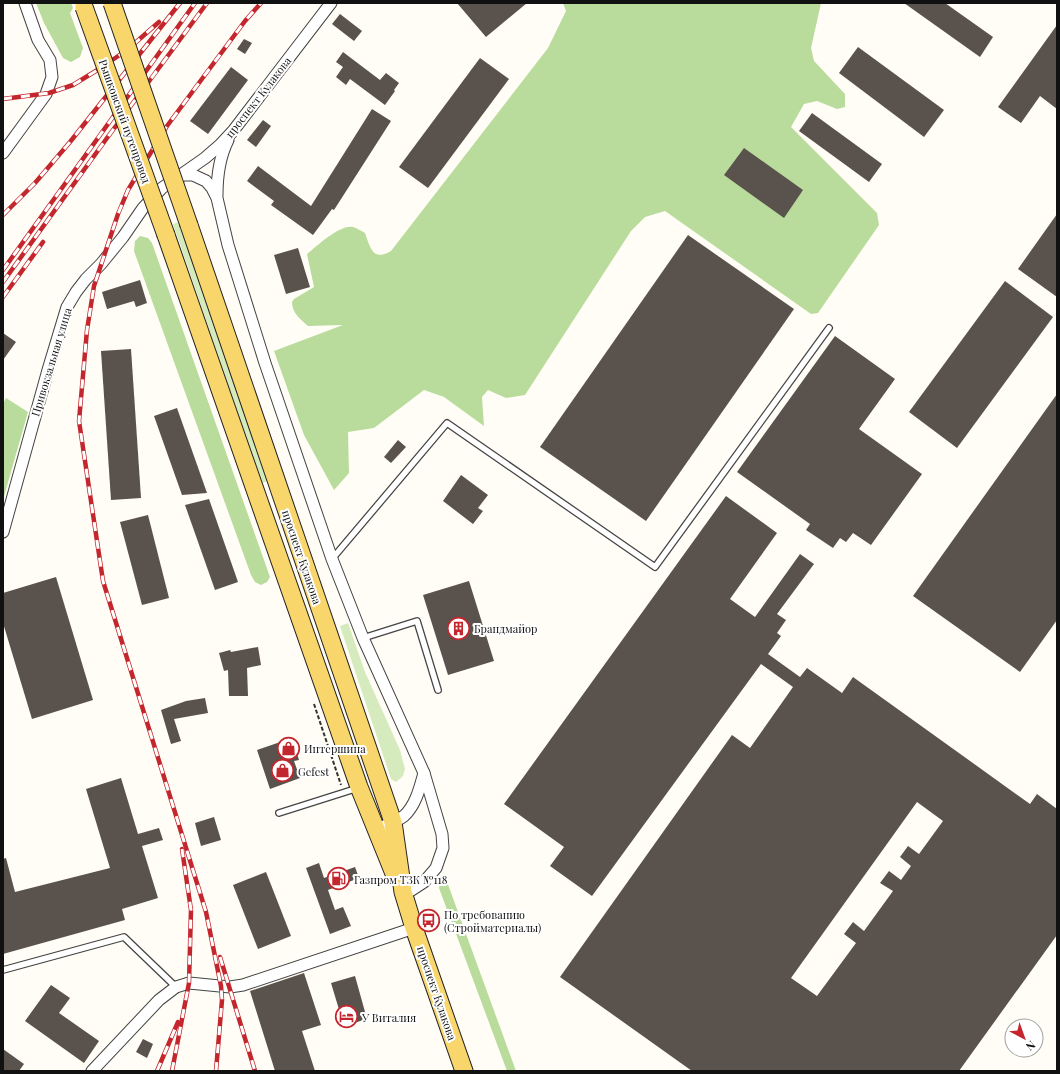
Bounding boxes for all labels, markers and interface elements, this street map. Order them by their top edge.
street label: проспект Кулакова [222,53,295,140]
street label: Рышковский путепровод [96,57,154,185]
street label: Привокзальная улица [27,305,75,418]
street label: проспект Кулакова [279,508,325,607]
building icon: Брандмайор [446,615,472,641]
place label: Брандмайор [474,621,538,636]
shop icon: Интершина [275,735,301,761]
place label: Интершина [304,741,366,756]
shop icon: Gefest [270,758,296,784]
place label: Gefest [298,764,329,779]
fuel station icon: Газпром ТЗК №118 [326,866,352,892]
place label: Газпром ТЗК №118 [354,872,448,887]
bus stop icon: По требованию (Стройматериалы) [416,907,442,933]
place label: По требованию (Стройматериалы) [444,907,541,935]
street label: проспект Кулакова [414,944,460,1043]
hotel icon: У Виталия [333,1004,359,1030]
place label: У Виталия [361,1010,416,1025]
north arrow [1004,1018,1044,1058]
text: N [1023,1038,1039,1054]

